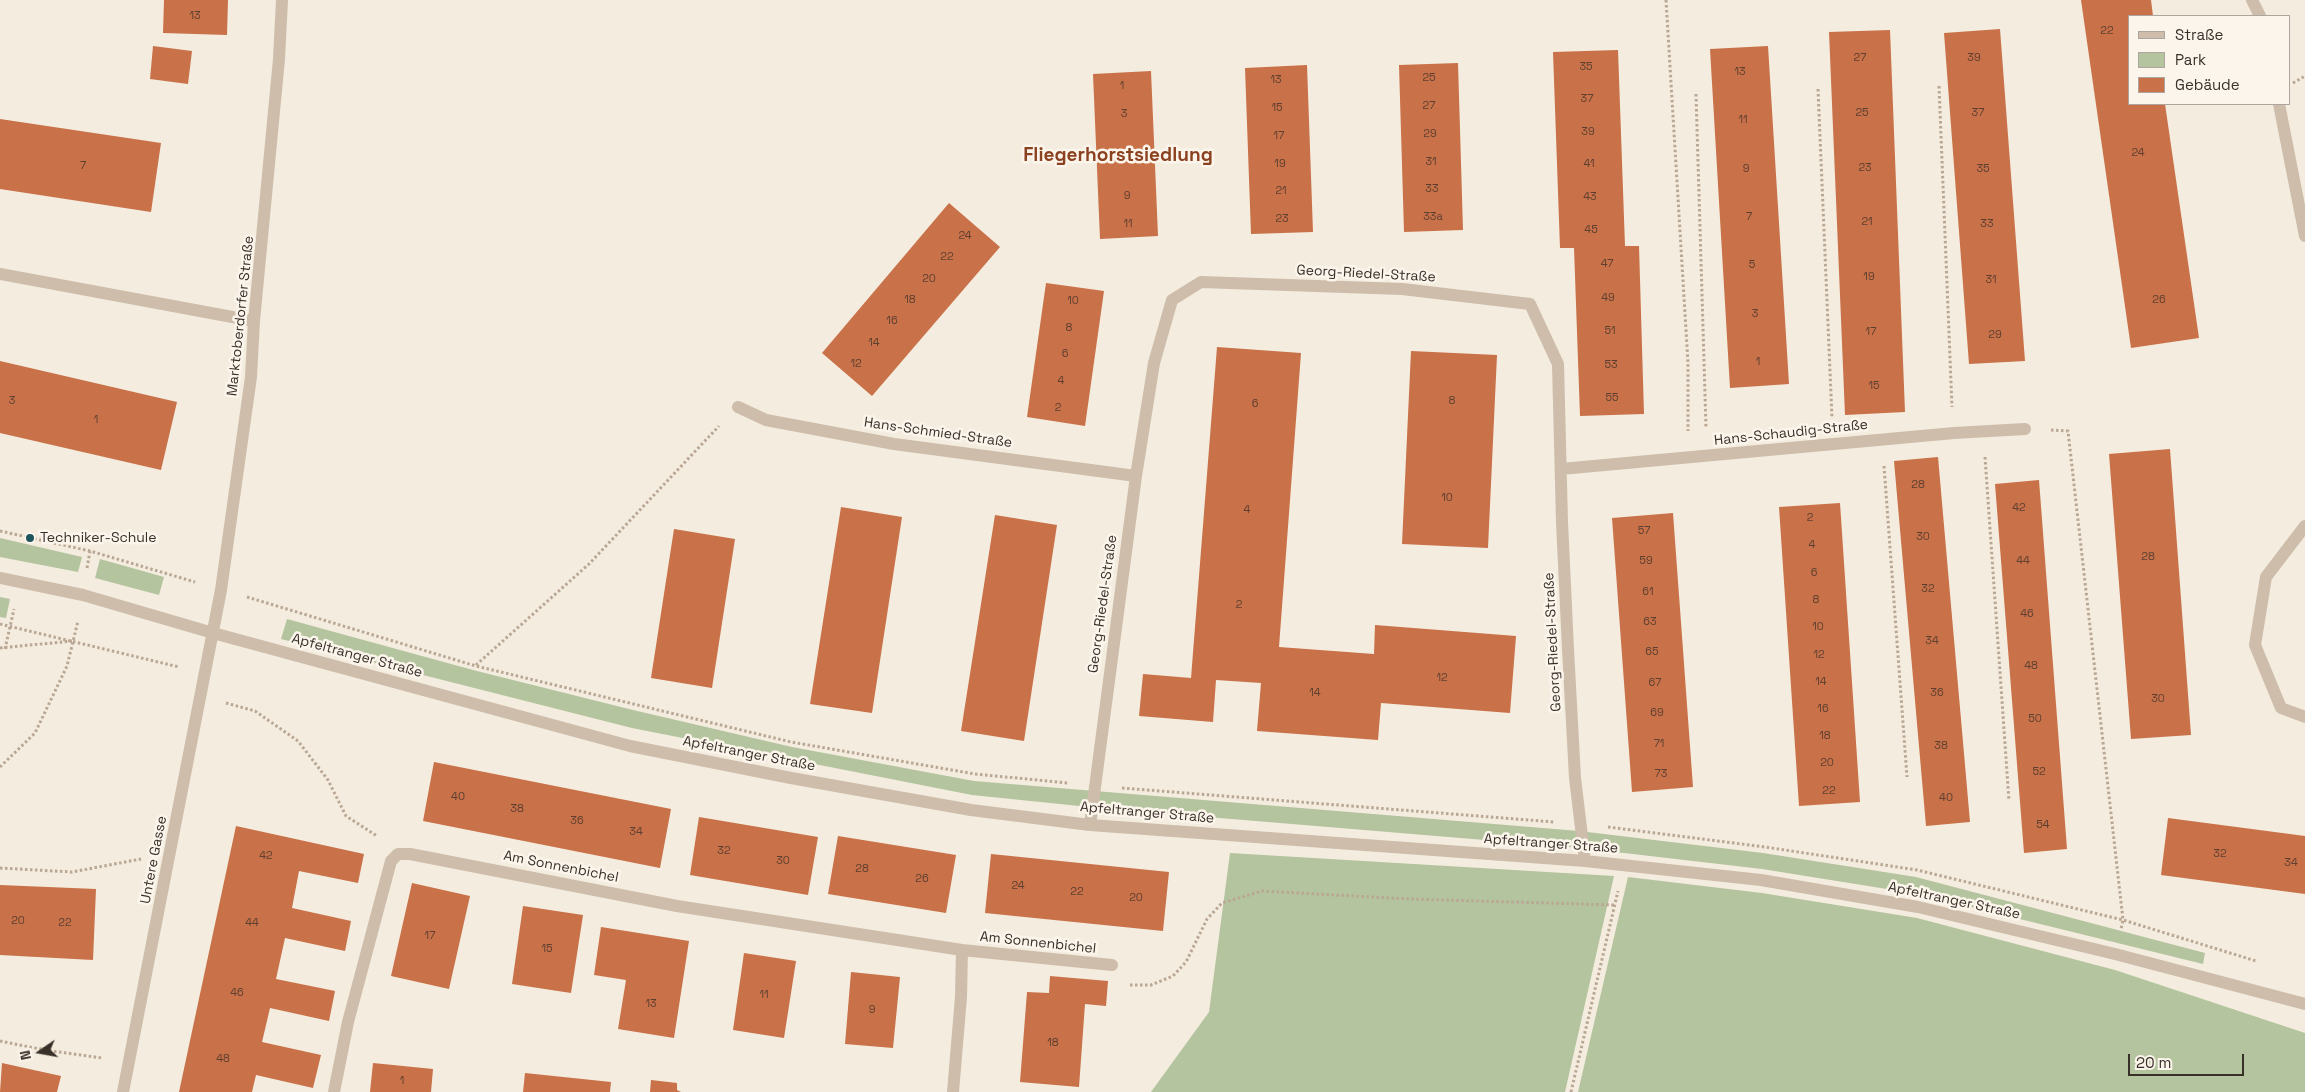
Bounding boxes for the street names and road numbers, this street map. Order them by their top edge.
street label: Marktoberdorfer Straße [224,235,258,397]
street label: Georg-Riedel-Straße [1296,262,1436,286]
street label: Hans-Schmied-Straße [863,414,1013,452]
street label: Hans-Schaudig-Straße [1713,417,1869,449]
street label: Georg-Riedel-Straße [1085,534,1121,674]
street label: Georg-Riedel-Straße [1541,572,1565,712]
street label: Apfeltranger Straße [290,630,424,682]
street label: Apfeltranger Straße [681,733,817,775]
street label: Apfeltranger Straße [1079,799,1215,827]
street label: Untere Gasse [137,815,171,905]
street label: Apfeltranger Straße [1483,831,1619,857]
street label: Am Sonnenbichel [502,848,620,886]
street label: Apfeltranger Straße [1886,879,2022,923]
street label: Am Sonnenbichel [979,929,1097,957]

